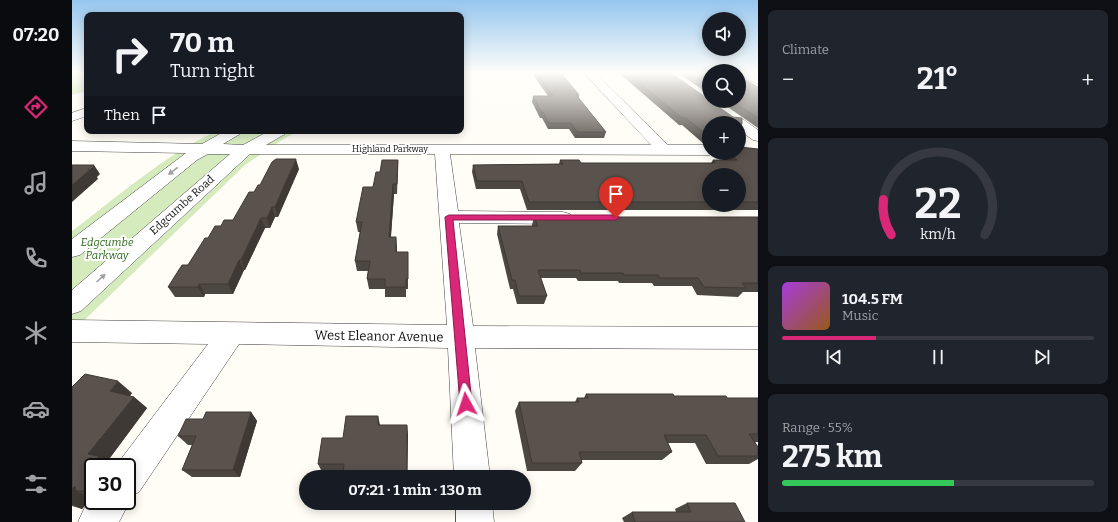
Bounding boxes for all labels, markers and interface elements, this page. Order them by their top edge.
map controls [702,12,746,212]
button: sound [702,12,746,56]
text: 07:20 [13,24,59,46]
text: 70 m [170,26,234,59]
icon: right [104,28,156,80]
text: Climate [782,42,829,57]
text: Turn right [170,60,255,82]
text: 21° [917,61,959,97]
button: search [702,64,746,108]
text: − [782,66,794,93]
text: + [1081,66,1094,93]
icon: directions [22,93,50,121]
icon: arrive [148,104,170,126]
text: Then [104,106,140,124]
button: + [702,116,746,160]
street label: Highland Parkway [352,144,428,154]
one-way arrow [167,167,178,175]
button: − [702,168,746,212]
icon: music [22,169,50,197]
street label: Edgcumbe Road [147,172,217,237]
pin [599,177,633,218]
text: 22 [915,179,961,229]
icon: arrive [605,183,627,205]
text: km/h [920,226,956,243]
park label: Edgcumbe Parkway [81,236,134,262]
icon: phone [22,244,50,272]
one-way arrow [96,273,106,283]
text: 104.5 FM [842,290,903,308]
text: Music [842,308,878,323]
icon: climate [22,319,50,347]
street label: West Eleanor Avenue [314,327,444,345]
icon: previous [823,346,845,368]
icon: pause [927,346,949,368]
icon: next [1031,346,1053,368]
position arrow [445,383,487,425]
icon: car [22,395,50,423]
text: Range · 55% [782,420,853,435]
text: 275 km [782,439,882,475]
speed limit sign: 30 [84,458,136,510]
icon: filters [22,470,50,498]
text: 07:21 · 1 min · 130 m [348,481,482,499]

